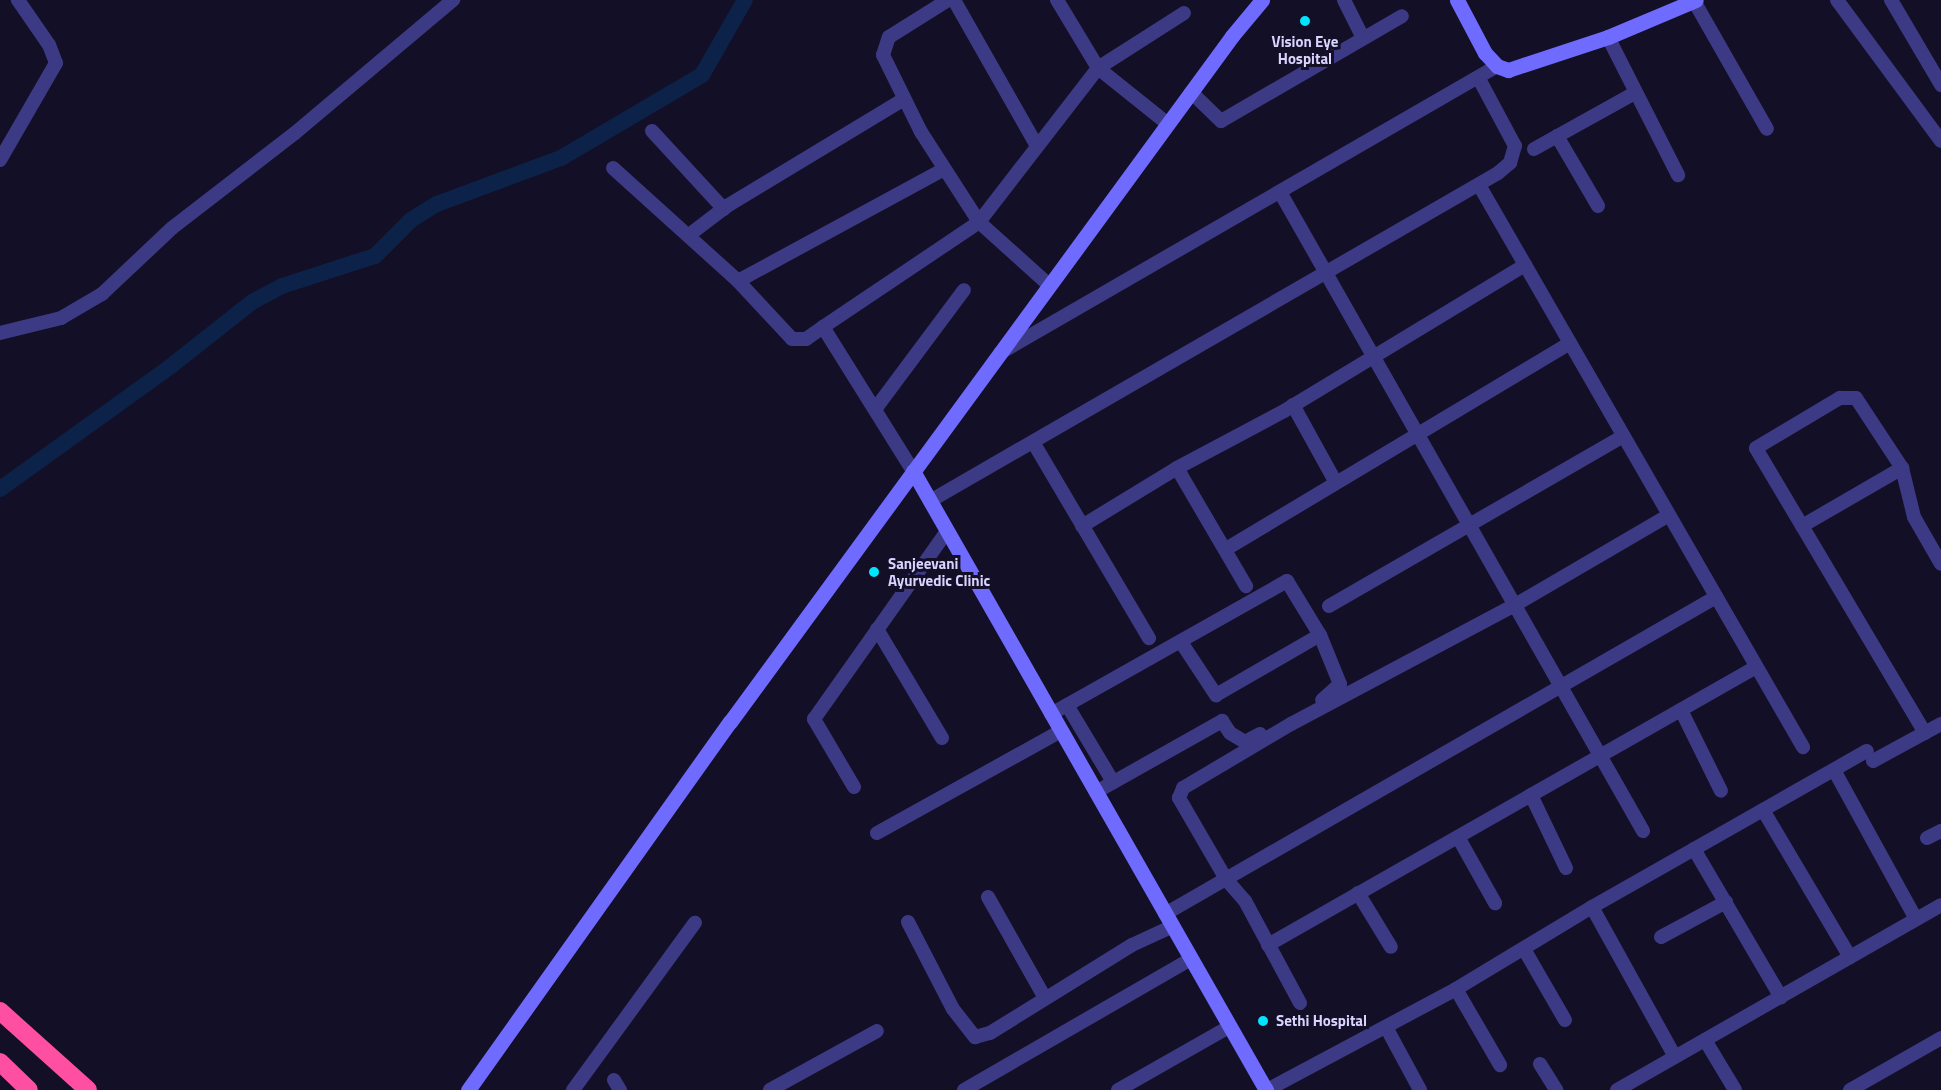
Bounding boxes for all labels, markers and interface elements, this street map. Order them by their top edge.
marker: Vision Eye Hospital [1296,12,1314,30]
place label: Vision Eye Hospital [1272,32,1338,67]
place label: Sanjeevani Ayurvedic Clinic [888,554,990,589]
marker: Sanjeevani Ayurvedic Clinic [865,563,883,581]
marker: Sethi Hospital [1254,1012,1272,1030]
place label: Sethi Hospital [1276,1012,1367,1030]

